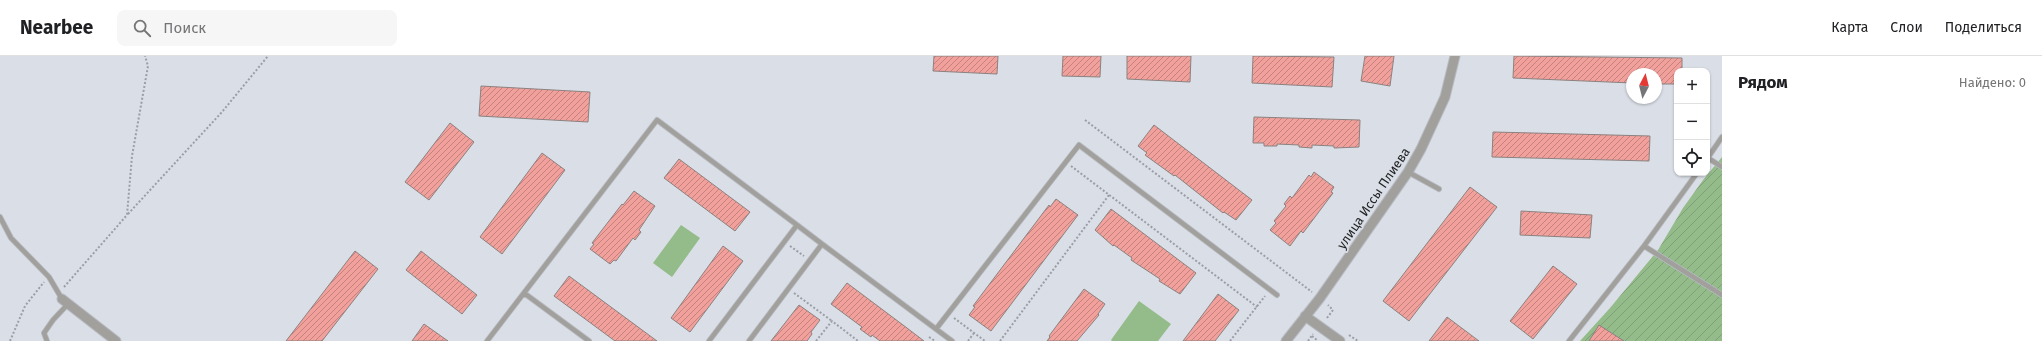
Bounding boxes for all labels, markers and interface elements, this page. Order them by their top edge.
search box [117,10,397,46]
text: Nearbee [20,16,93,39]
icon: search [131,17,153,39]
text: Поиск [163,19,206,37]
text: Карта [1831,19,1868,36]
text: Слои [1890,19,1923,36]
text: Поделиться [1945,19,2022,36]
north arrow [1626,68,1662,104]
map controls [1674,68,1710,176]
button: + [1674,68,1710,104]
text: Рядом [1738,72,1788,93]
text: Найдено: 0 [1959,75,2026,90]
button: − [1674,104,1710,140]
button: locate [1674,140,1710,176]
street label: улица Иссы Плиева [1334,145,1413,252]

